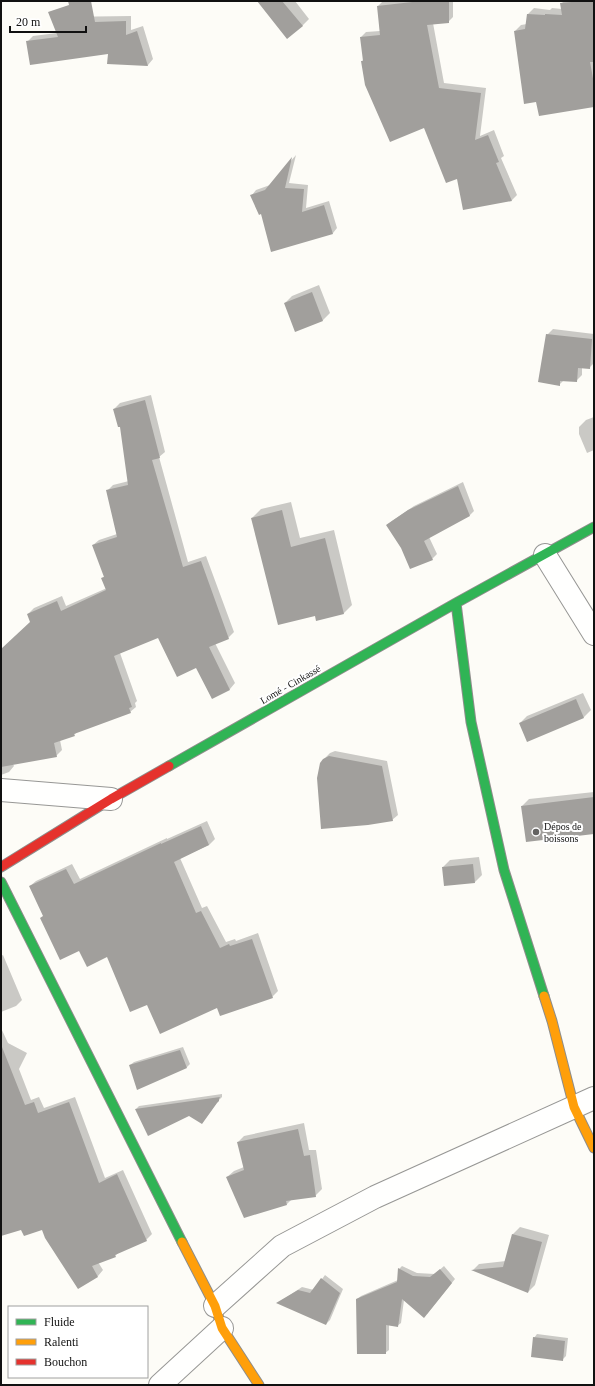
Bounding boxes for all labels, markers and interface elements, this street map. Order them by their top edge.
scale bar [10,8,86,34]
text: 20 m [16,15,41,29]
street label: Lomé - Cinkassé [258,662,323,706]
place label: Dépos de boissons [544,821,582,844]
marker: Dépos de boissons [531,827,541,837]
legend [8,1306,148,1378]
text: Fluide [44,1315,75,1329]
text: Ralenti [44,1335,79,1349]
text: Bouchon [44,1355,87,1369]

